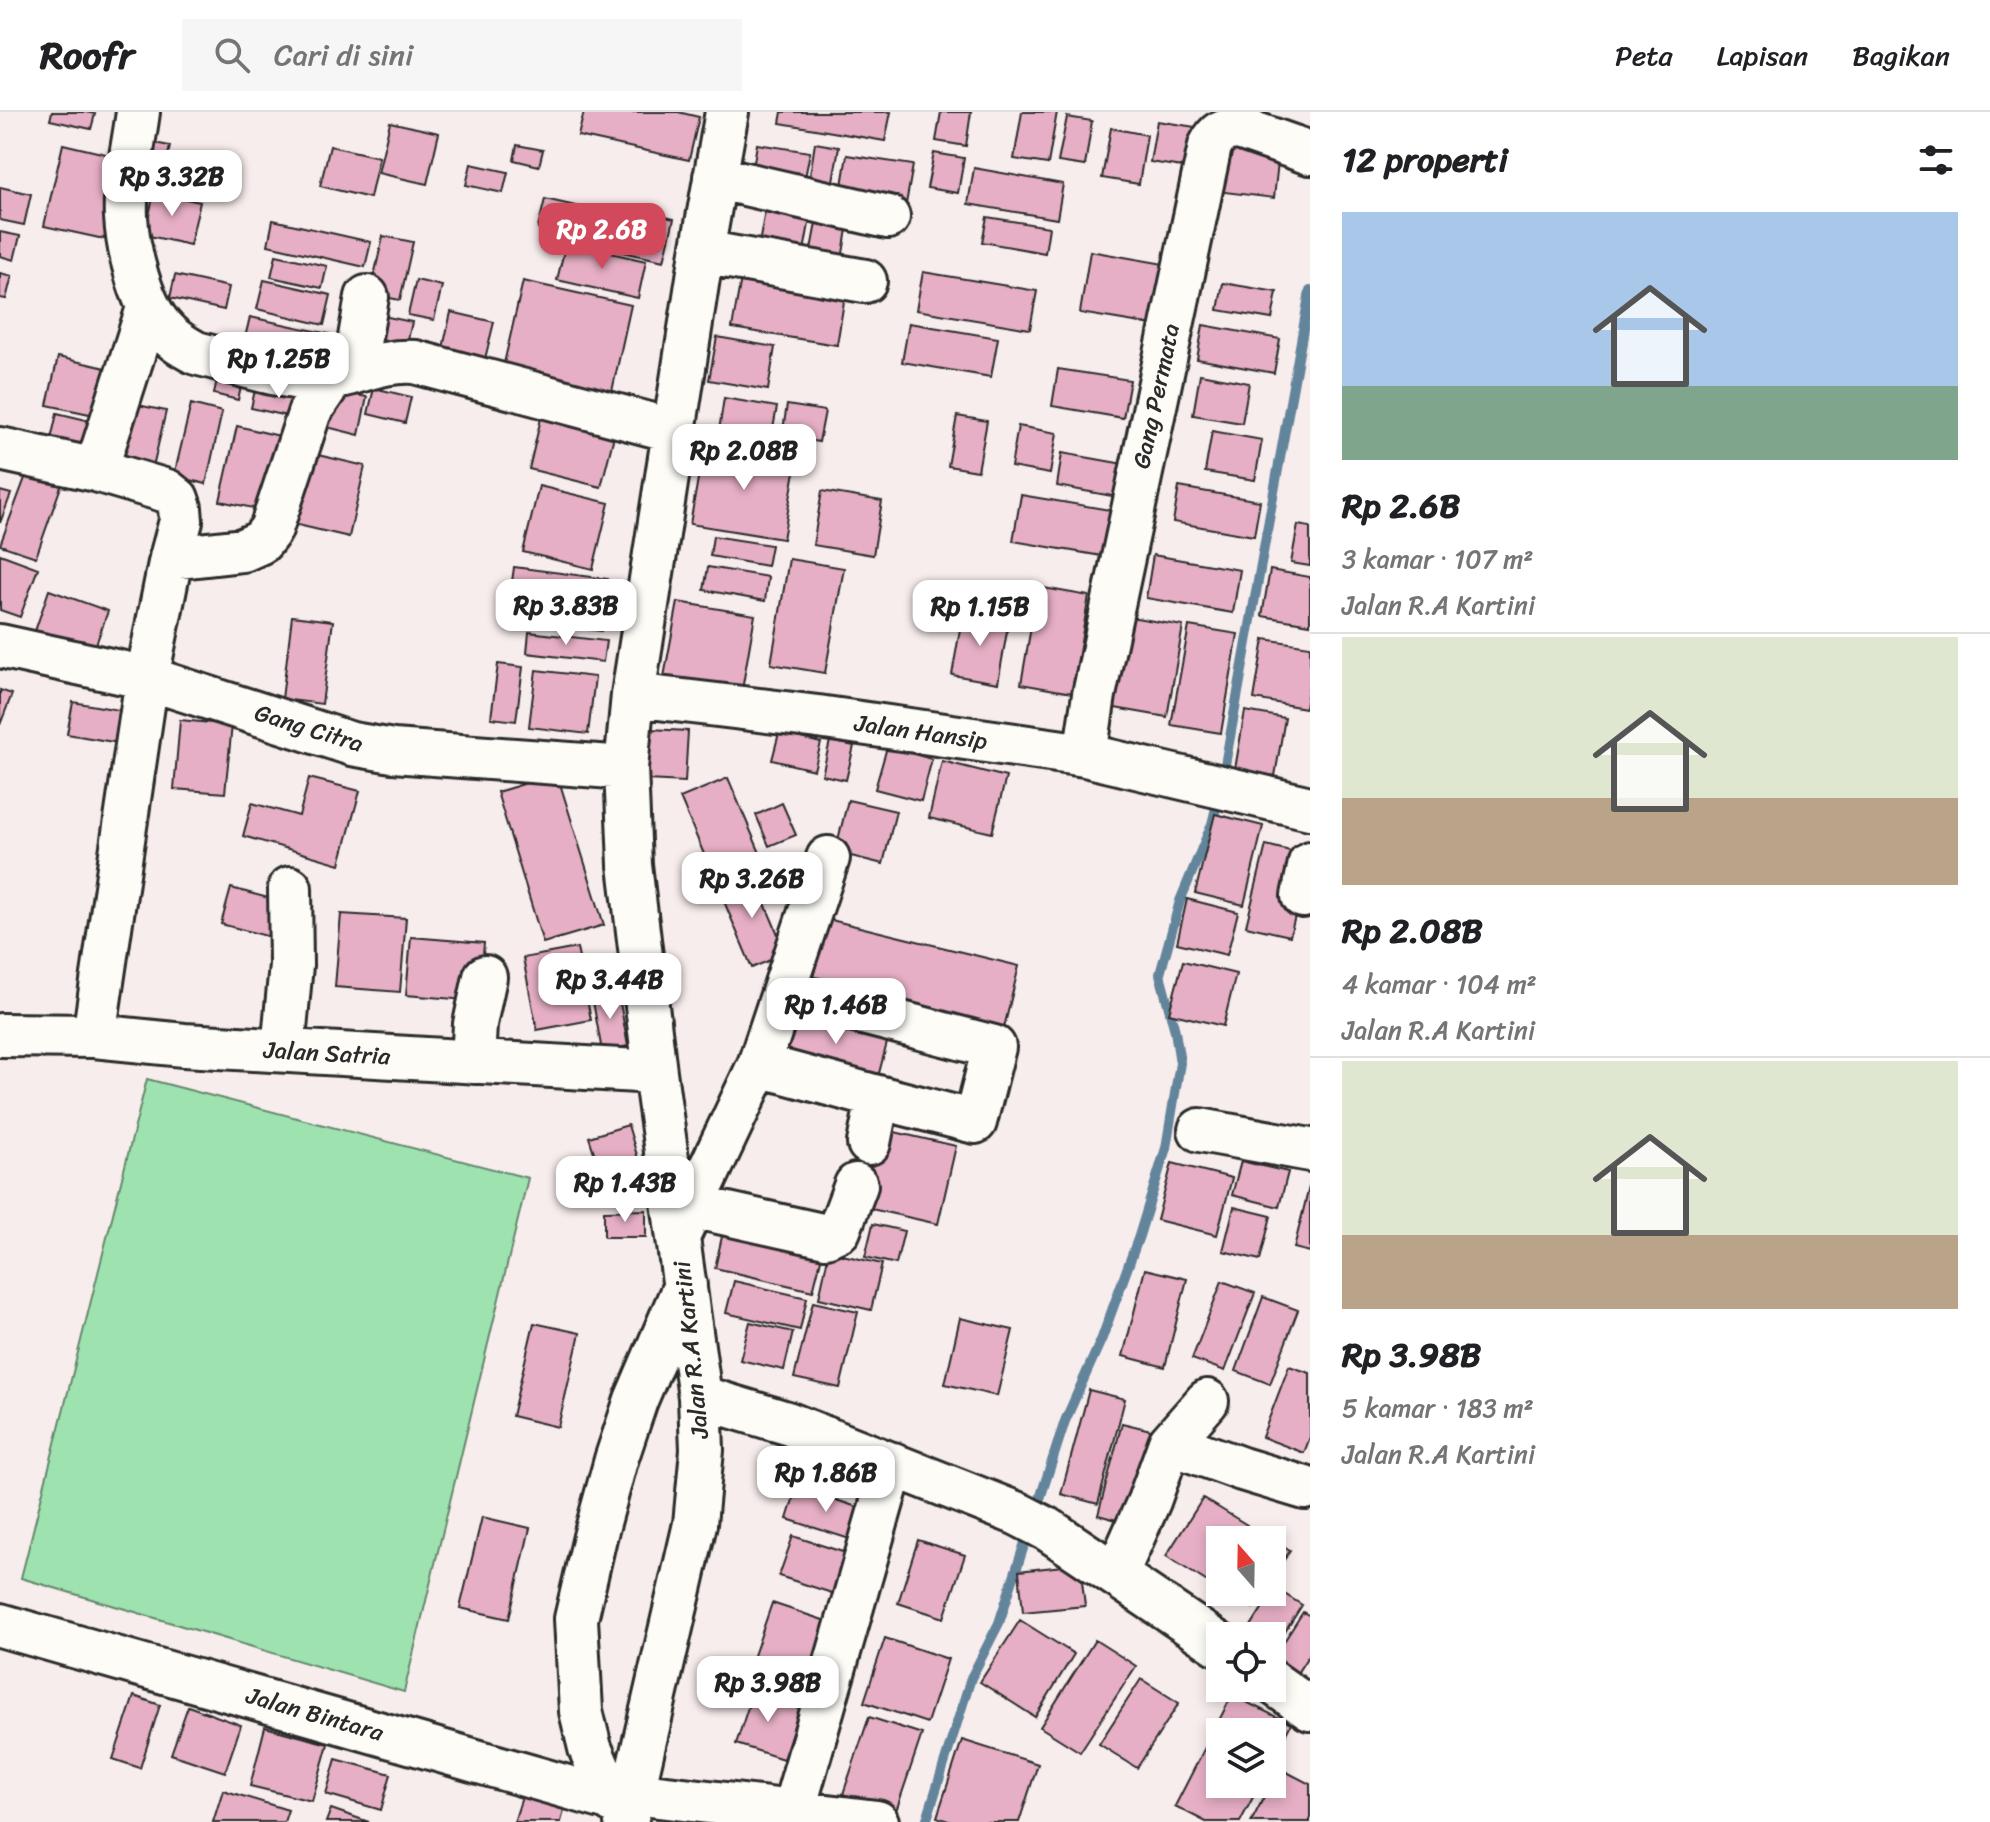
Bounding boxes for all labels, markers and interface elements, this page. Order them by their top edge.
search box [182,19,742,91]
text: Roofr [40,22,134,89]
text: Cari di sini [274,28,413,82]
text: Peta [1615,31,1673,80]
text: Lapisan [1717,31,1808,80]
text: Bagikan [1852,31,1950,80]
icon: search [210,33,254,77]
text: 12 properti [1342,130,1508,190]
icon: filters [1914,138,1958,182]
pin: Rp 3.32B [89,150,255,218]
text: Rp 3.32B [120,153,224,199]
pin: Rp 2.6B [528,203,676,271]
text: Rp 2.6B [557,206,647,252]
icon: home [1578,264,1722,408]
street label: Gang Permata [1120,319,1192,473]
pin: Rp 1.25B [196,332,362,400]
text: Rp 1.25B [228,335,330,381]
pin: Rp 2.08B [661,424,827,492]
text: Rp 2.08B [690,427,798,473]
text: Rp 2.6B [1342,476,1460,536]
text: 3 kamar · 107 m² [1342,536,1533,582]
pin: Rp 3.83B [483,579,649,647]
pin: Rp 1.15B [897,580,1063,648]
text: Rp 3.83B [514,582,618,628]
text: Jalan R.A Kartini [1342,582,1535,628]
text: Rp 1.15B [931,583,1029,629]
icon: home [1578,689,1722,833]
street label: Gang Citra [250,692,368,764]
street label: Jalan Hansip [851,702,990,762]
pin: Rp 3.26B [669,852,835,920]
text: Rp 3.26B [700,855,804,901]
text: Rp 2.08B [1342,901,1483,961]
pin: Rp 3.44B [527,953,693,1021]
text: Rp 3.44B [556,956,664,1002]
text: 4 kamar · 104 m² [1342,961,1537,1007]
pin: Rp 1.46B [753,978,919,1046]
text: Rp 1.46B [785,981,887,1027]
text: Jalan R.A Kartini [1342,1007,1535,1053]
street label: Jalan Satria [262,1029,392,1077]
icon: home [1578,1113,1722,1257]
pin: Rp 1.43B [542,1156,708,1224]
text: Rp 1.43B [574,1159,676,1205]
street label: Jalan R.A Kartini [661,1259,721,1442]
text: Rp 3.98B [1342,1325,1481,1385]
text: 5 kamar · 183 m² [1342,1385,1534,1431]
text: Jalan R.A Kartini [1342,1431,1535,1477]
pin: Rp 1.86B [743,1446,909,1514]
text: Rp 1.86B [775,1449,877,1495]
north arrow [1206,1526,1286,1606]
map controls [1206,1526,1286,1798]
button: locate [1206,1622,1286,1702]
pin: Rp 3.98B [685,1656,851,1724]
text: Rp 3.98B [715,1659,821,1705]
street label: Jalan Bintara [241,1674,389,1754]
button: layers [1206,1718,1286,1798]

